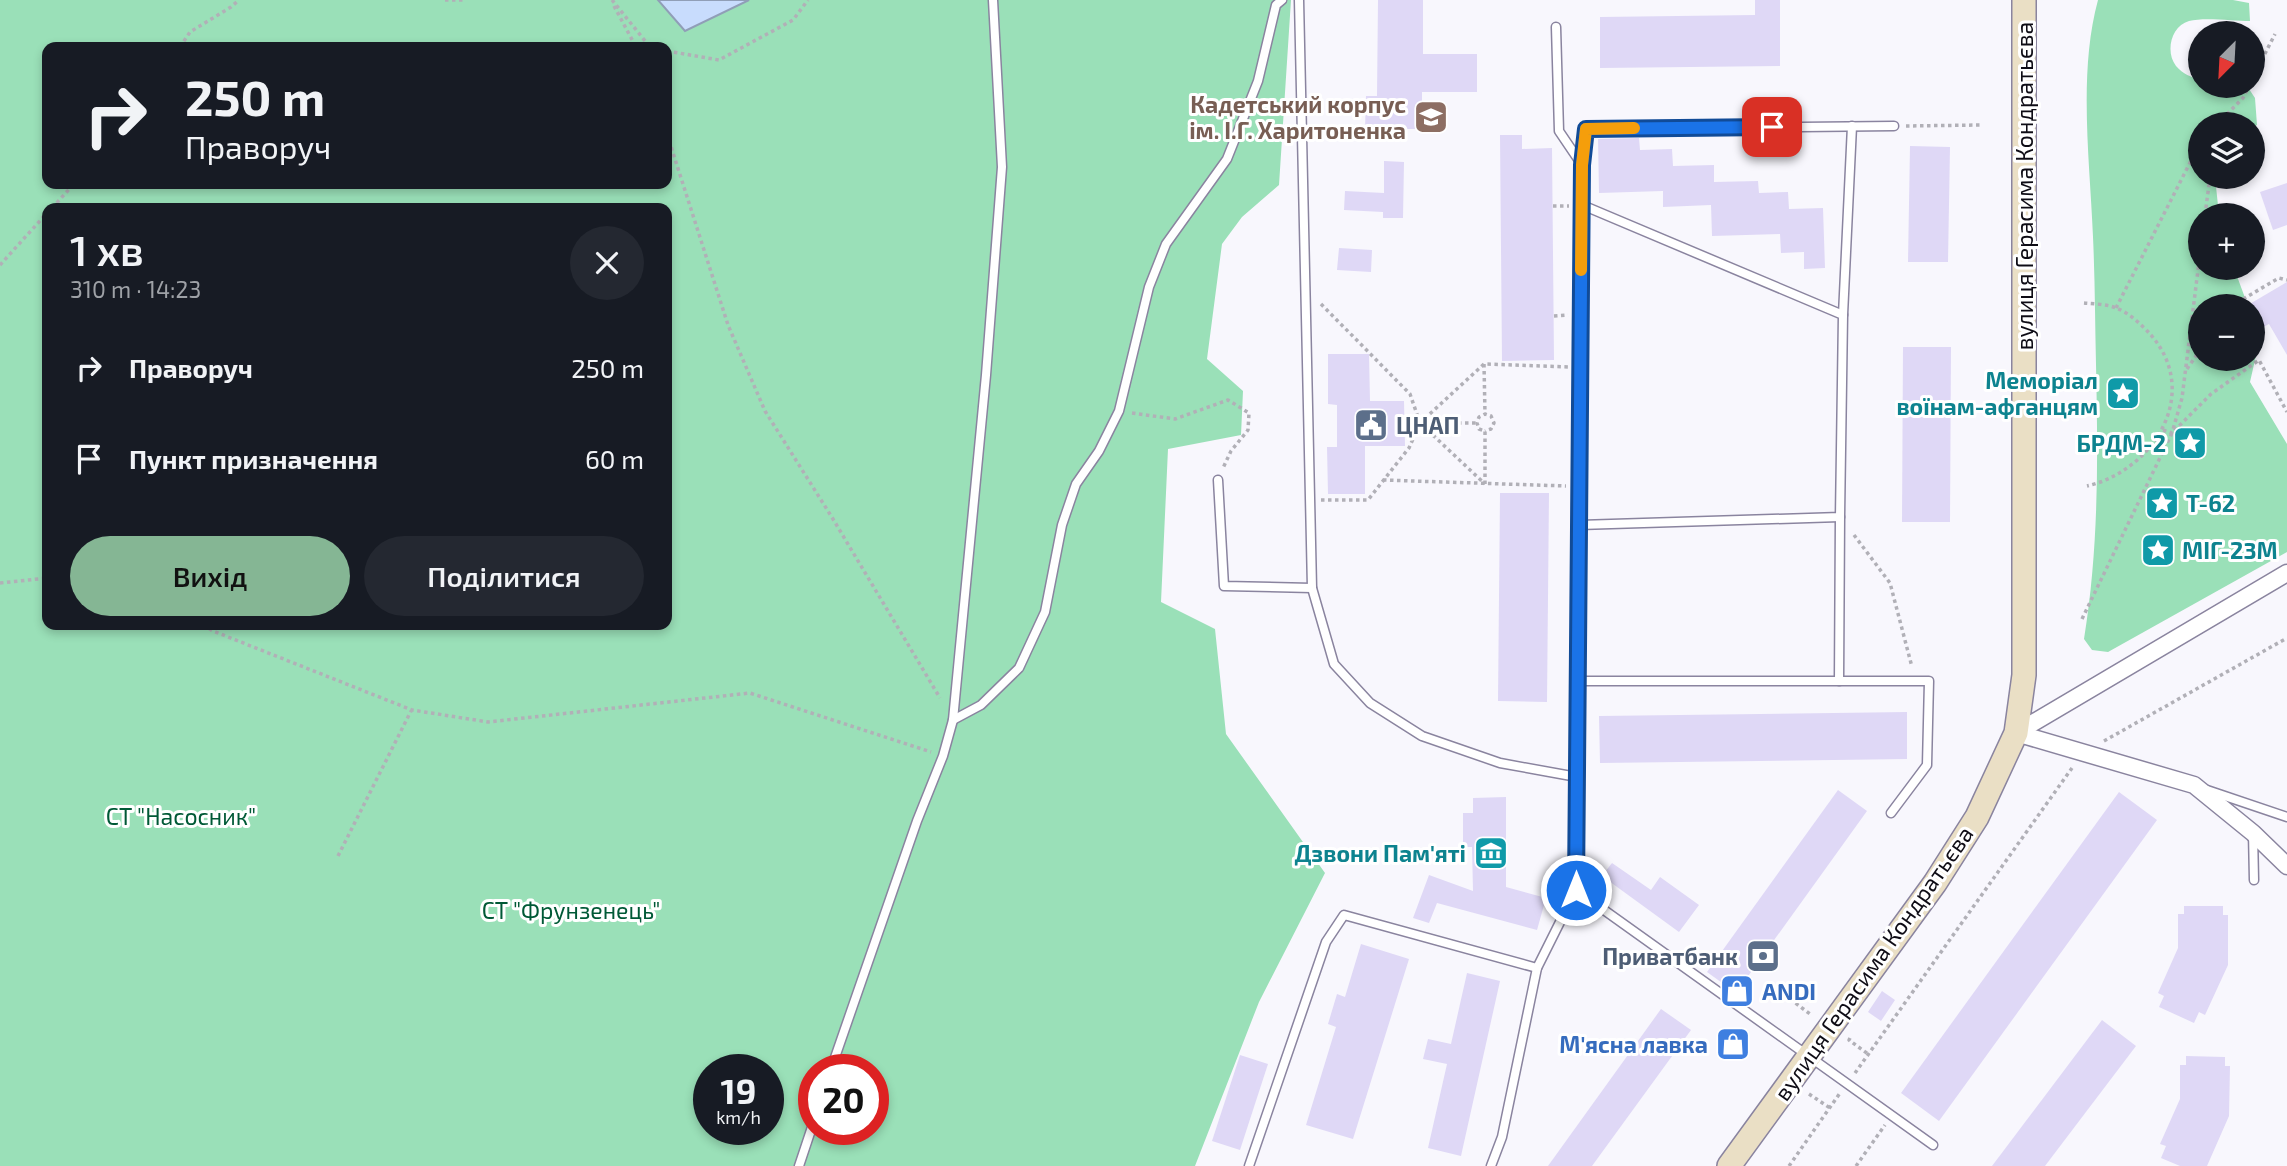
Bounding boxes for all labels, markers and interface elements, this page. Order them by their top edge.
north arrow [2188,21,2264,98]
map controls [2188,21,2265,371]
street label: вулиця Герасима Кондратьєва [2010,22,2039,350]
text: 250 m [185,67,325,126]
icon: right [70,70,161,161]
place label: Кадетський корпус ім. І.Г. Харитоненка [1189,90,1406,144]
pin [1742,97,1802,157]
school or university icon: Кадетський корпус ім. І.Г. Харитоненка [1412,98,1450,136]
icon: arrive [1753,108,1791,146]
button: layers [2188,112,2265,189]
text: Праворуч [185,127,331,165]
button: + [2188,203,2265,280]
text: 1 хв [70,224,144,274]
button: close [570,226,644,300]
text: 310 m · 14:23 [70,275,201,303]
button: − [2188,294,2265,371]
icon: right [70,349,108,387]
text: Праворуч [129,352,253,383]
text: 250 m [571,352,644,383]
place label: Меморіал воїнам-афганцям [1896,366,2098,420]
place icon: Меморіал воїнам-афганцям [2104,374,2142,412]
public building icon: ЦНАП [1352,406,1390,444]
place label: ЦНАП [1396,411,1459,439]
place icon: БРДМ-2 [2171,424,2209,462]
place label: БРДМ-2 [2076,429,2166,457]
icon: arrive [70,440,108,478]
text: Пункт призначення [129,443,378,474]
text: 60 m [585,443,644,474]
place icon: Т-62 [2143,484,2181,522]
place label: Т-62 [2186,489,2235,517]
place icon: МІГ-23М [2139,531,2177,569]
button: Вихід [70,536,350,616]
button: Поділитися [364,536,644,616]
place label: МІГ-23М [2182,536,2278,564]
park label: СТ "Насосник" [106,802,256,830]
street label: вулиця Герасима Кондратьєва [1767,820,1979,1106]
museum icon: Дзвони Пам'яті [1472,834,1510,872]
place label: Дзвони Пам'яті [1294,839,1466,867]
position arrow [1539,853,1613,927]
park label: СТ "Фрунзенець" [482,896,660,925]
bank icon: Приватбанк [1744,937,1782,975]
place label: Приватбанк [1602,942,1738,970]
shop icon: ANDI [1718,972,1756,1010]
place label: ANDI [1762,977,1816,1005]
shop icon: М'ясна лавка [1714,1025,1752,1063]
place label: М'ясна лавка [1559,1030,1708,1058]
speed limit sign: 20 [798,1054,889,1145]
text: 19 [721,1069,756,1111]
text: km/h [716,1106,761,1128]

